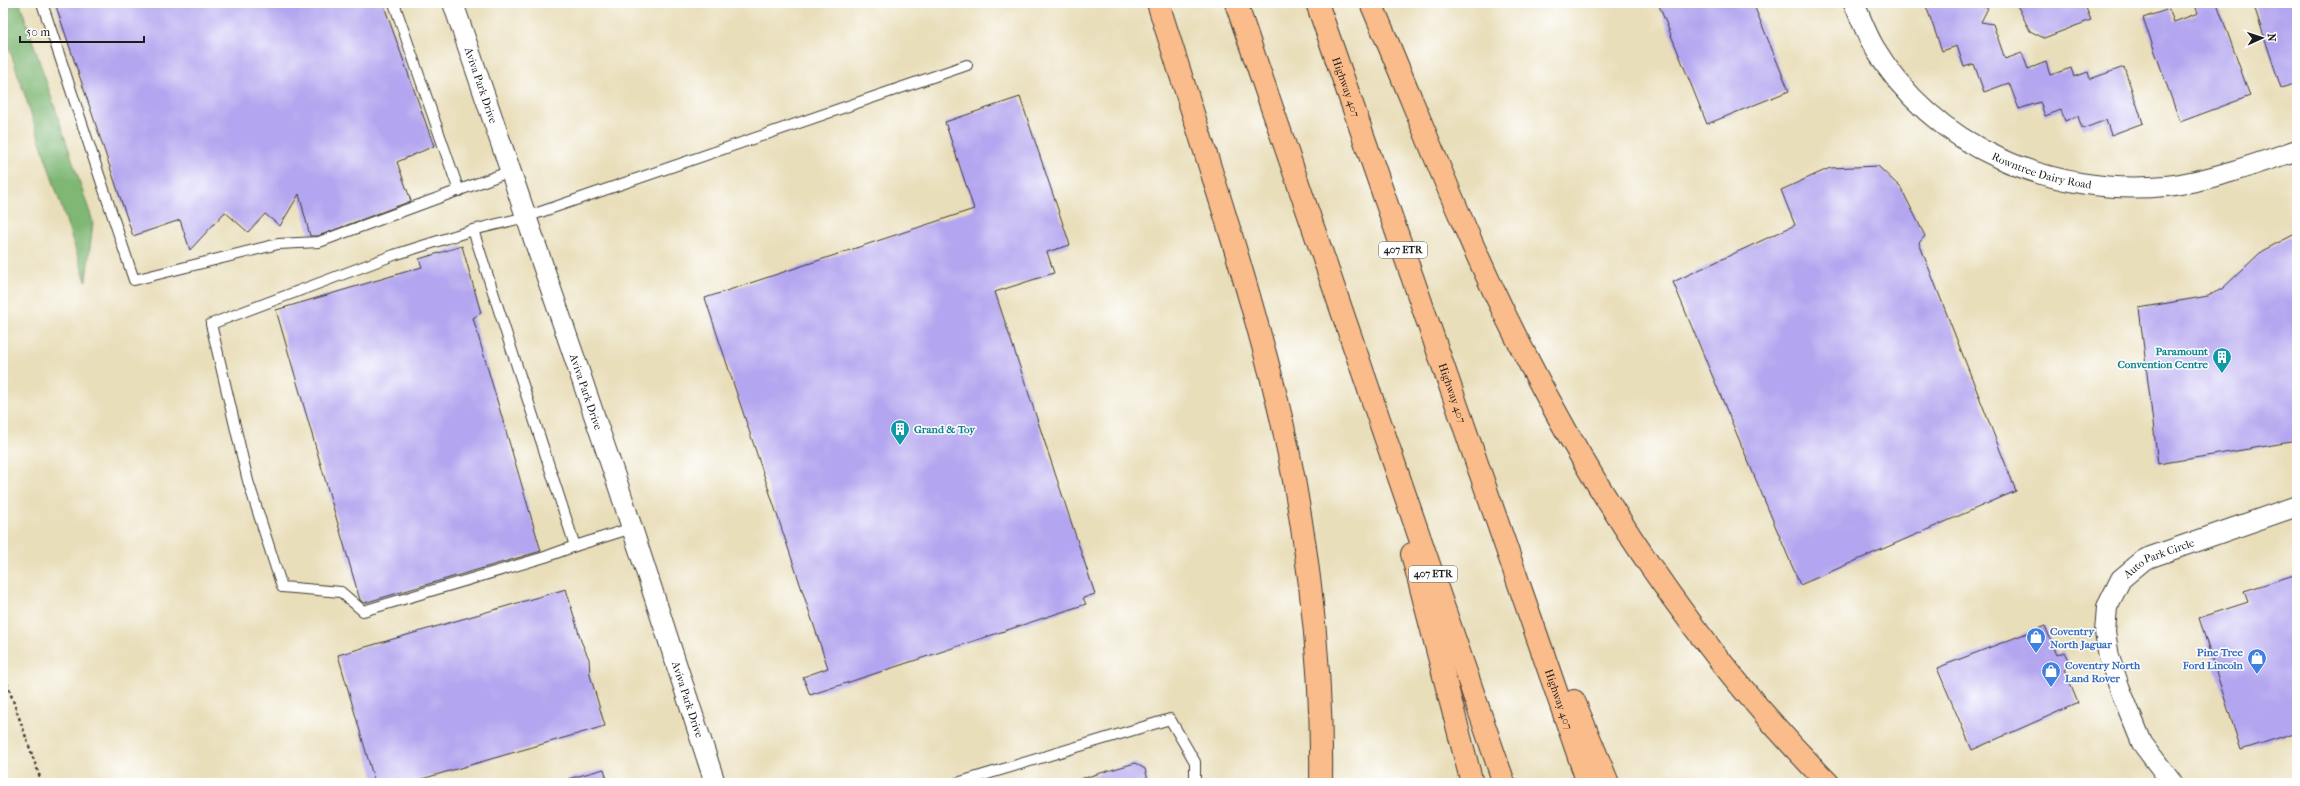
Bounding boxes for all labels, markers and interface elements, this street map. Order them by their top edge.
scale bar [20,18,144,44]
north arrow [2242,18,2282,58]
text: 50 m [26,25,50,39]
text: N [2265,33,2278,43]
street label: Aviva Park Drive [462,45,500,126]
street label: Highway 407 [1330,55,1363,119]
street label: Rowntree Dairy Road [1990,149,2093,191]
road number: 407 ETR [1379,242,1427,258]
place label: Paramount Convention Centre [2117,345,2209,371]
building icon: Paramount Convention Centre [2211,346,2233,374]
street label: Aviva Park Drive [567,351,605,432]
street label: Highway 407 [1436,361,1469,425]
building icon: Grand & Toy [889,418,911,446]
place label: Grand & Toy [914,423,976,436]
street label: Auto Park Circle [2120,536,2197,581]
road number: 407 ETR [1409,566,1457,582]
place label: Coventry North Jaguar [2050,625,2112,651]
shop icon: Coventry North Jaguar [2025,626,2047,654]
place label: Pine Tree Ford Lincoln [2182,646,2244,672]
shop icon: Pine Tree Ford Lincoln [2246,647,2268,675]
street label: Aviva Park Drive [669,659,706,740]
place label: Coventry North Land Rover [2065,659,2141,685]
shop icon: Coventry North Land Rover [2040,660,2062,688]
street label: Highway 407 [1542,667,1575,731]

